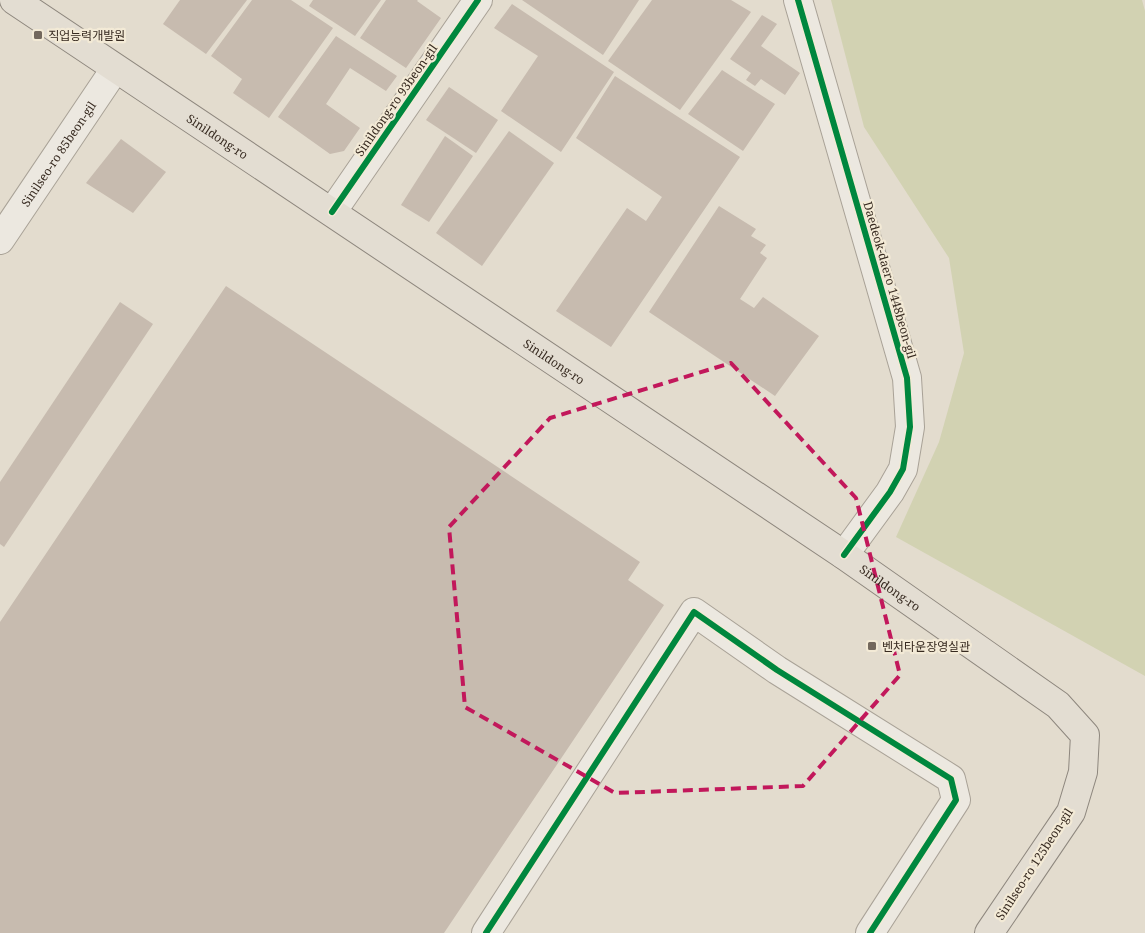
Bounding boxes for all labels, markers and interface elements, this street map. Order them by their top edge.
place label: 직업능력개발원 [48,27,125,44]
marker: 직업능력개발원 [32,29,44,41]
street label: Sinildong-ro 93beon-gil [351,40,441,159]
street label: Sinilseo-ro 85beon-gil [16,97,100,210]
street label: Sinildong-ro [184,110,252,163]
street label: Daedeok-daero 1448beon-gil [859,199,921,361]
street label: Sinildong-ro [520,335,588,388]
street label: Sinildong-ro [857,560,924,615]
place label: 벤처타운장영실관 [882,638,970,655]
marker: 벤처타운장영실관 [866,640,878,652]
street label: Sinilseo-ro 125beon-gil [991,805,1077,923]

